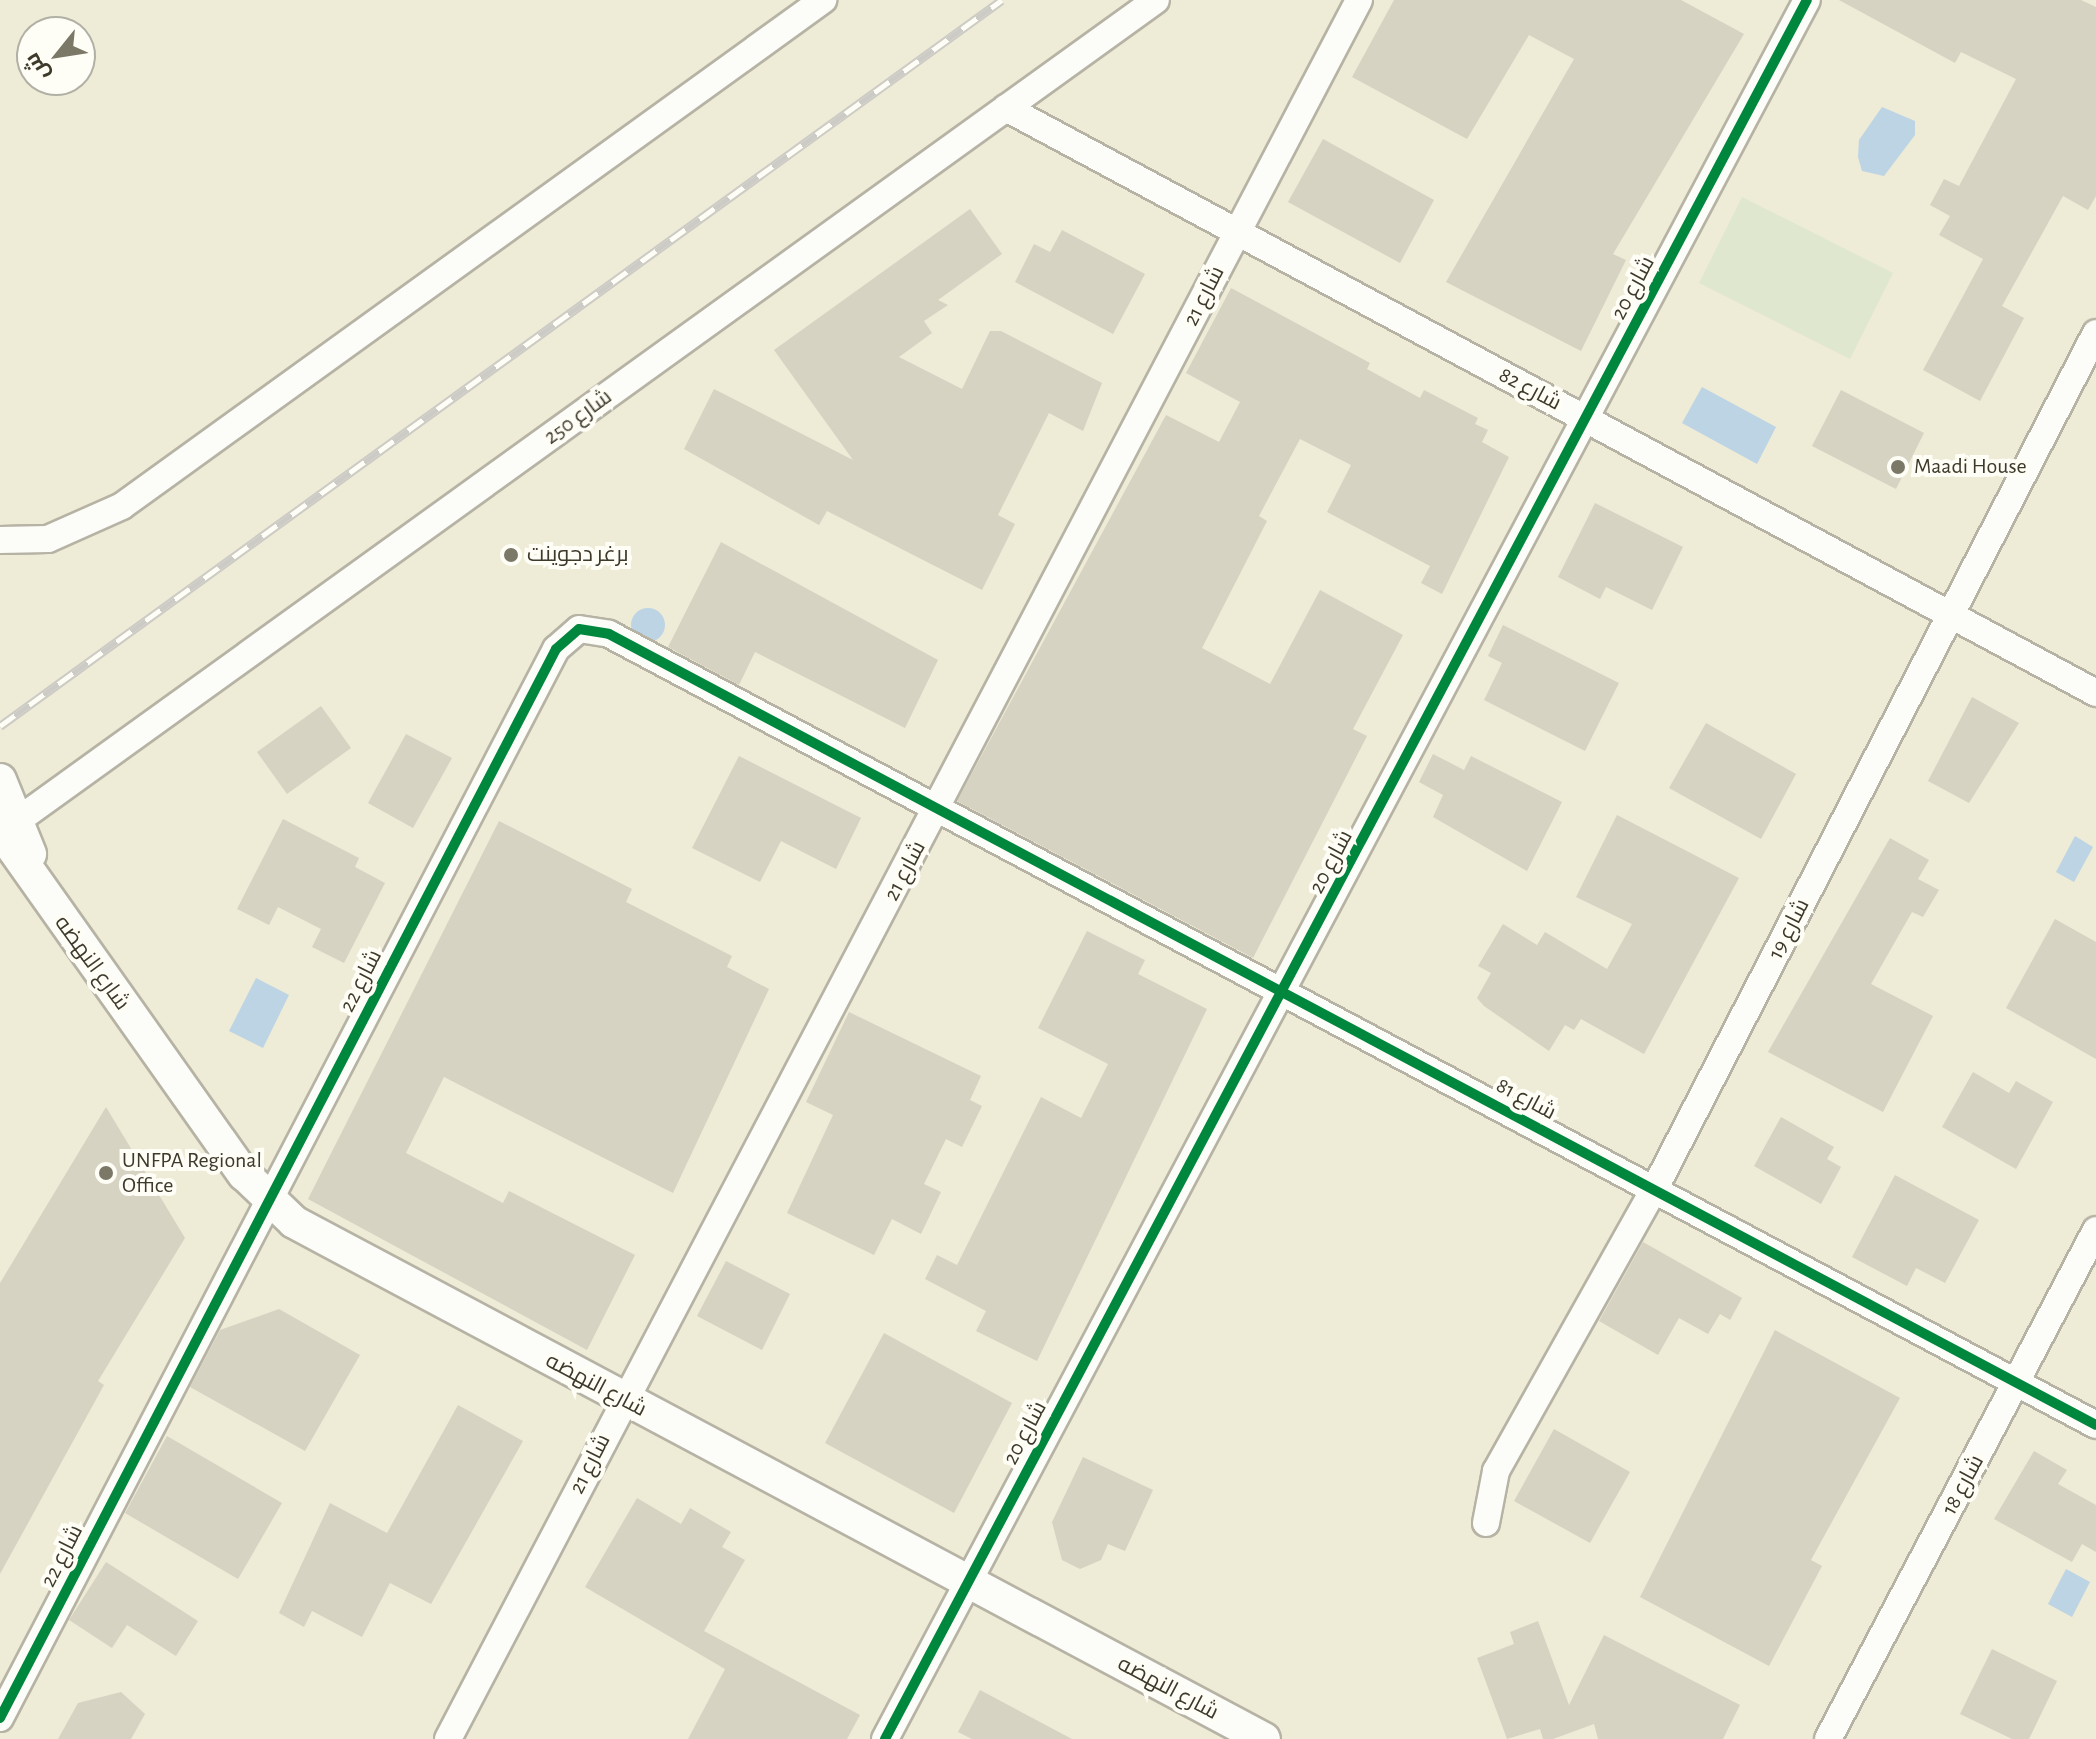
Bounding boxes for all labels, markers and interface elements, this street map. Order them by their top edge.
north arrow [16,16,96,96]
text: ش [20,49,54,85]
street label: شارع 20 [1605,252,1661,324]
street label: شارع 21 [1178,262,1230,330]
street label: شارع 82 [1494,362,1566,416]
street label: شارع 250 [539,384,617,450]
place label: Maadi House [1914,454,2027,480]
marker: Maadi House [1889,458,1907,476]
place label: برغر دجوينت [527,542,629,568]
marker: برغر دجوينت [502,546,520,564]
street label: شارع 20 [1303,826,1359,898]
street label: شارع 21 [878,837,932,905]
street label: شارع 19 [1763,894,1815,964]
street label: شارع النهضه [49,910,135,1016]
street label: شارع 22 [334,945,388,1017]
street label: شارع 81 [1491,1072,1561,1126]
place label: UNFPA Regional Office [122,1147,262,1198]
marker: UNFPA Regional Office [97,1164,115,1182]
street label: شارع النهضه [541,1347,651,1423]
street label: شارع 20 [997,1397,1053,1469]
street label: شارع 21 [564,1430,616,1498]
street label: شارع 18 [1936,1450,1990,1520]
street label: شارع 22 [35,1520,89,1592]
street label: شارع النهضه [1113,1650,1223,1726]

